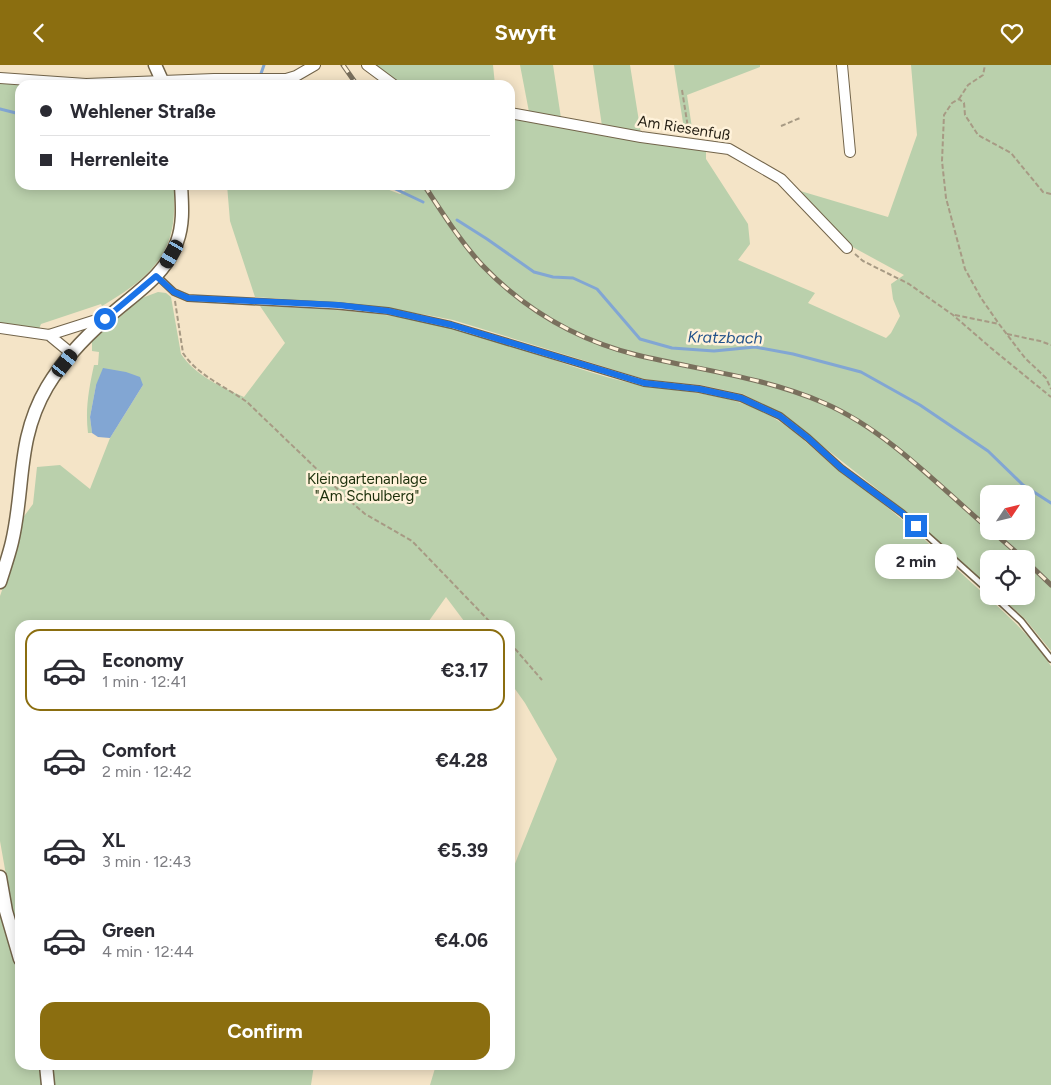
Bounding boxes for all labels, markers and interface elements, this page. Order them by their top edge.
icon: back [25,19,53,47]
text: Swyft [495,19,556,46]
icon: heart [998,19,1026,47]
text: Wehlener Straße [70,100,216,123]
street label: Am Riesenfuß [636,112,732,144]
text: Herrenleite [70,148,169,171]
car [158,237,185,271]
route start [94,308,116,330]
water label: Kratzbach [687,327,763,348]
car [49,347,80,379]
park label: Kleingartenanlage "Am Schulberg" [307,470,427,505]
north arrow [980,485,1035,540]
map controls [980,485,1035,605]
route end [905,515,927,537]
callout: 2 min [875,543,957,579]
button: locate [980,550,1035,605]
text: 2 min [896,552,936,571]
icon: car [42,648,87,693]
text: Economy [102,649,184,672]
text: €3.17 [441,659,488,682]
text: 1 min · 12:41 [102,672,187,691]
icon: car [42,738,87,783]
text: Comfort [102,739,177,762]
text: €4.28 [435,749,488,772]
text: 2 min · 12:42 [102,762,192,781]
icon: car [42,828,87,873]
text: XL [102,829,125,852]
text: €5.39 [437,839,488,862]
text: 3 min · 12:43 [102,852,191,871]
icon: car [42,918,87,963]
text: Green [102,919,155,942]
text: €4.06 [435,929,488,952]
text: 4 min · 12:44 [102,942,194,961]
button: Confirm [40,1002,490,1060]

